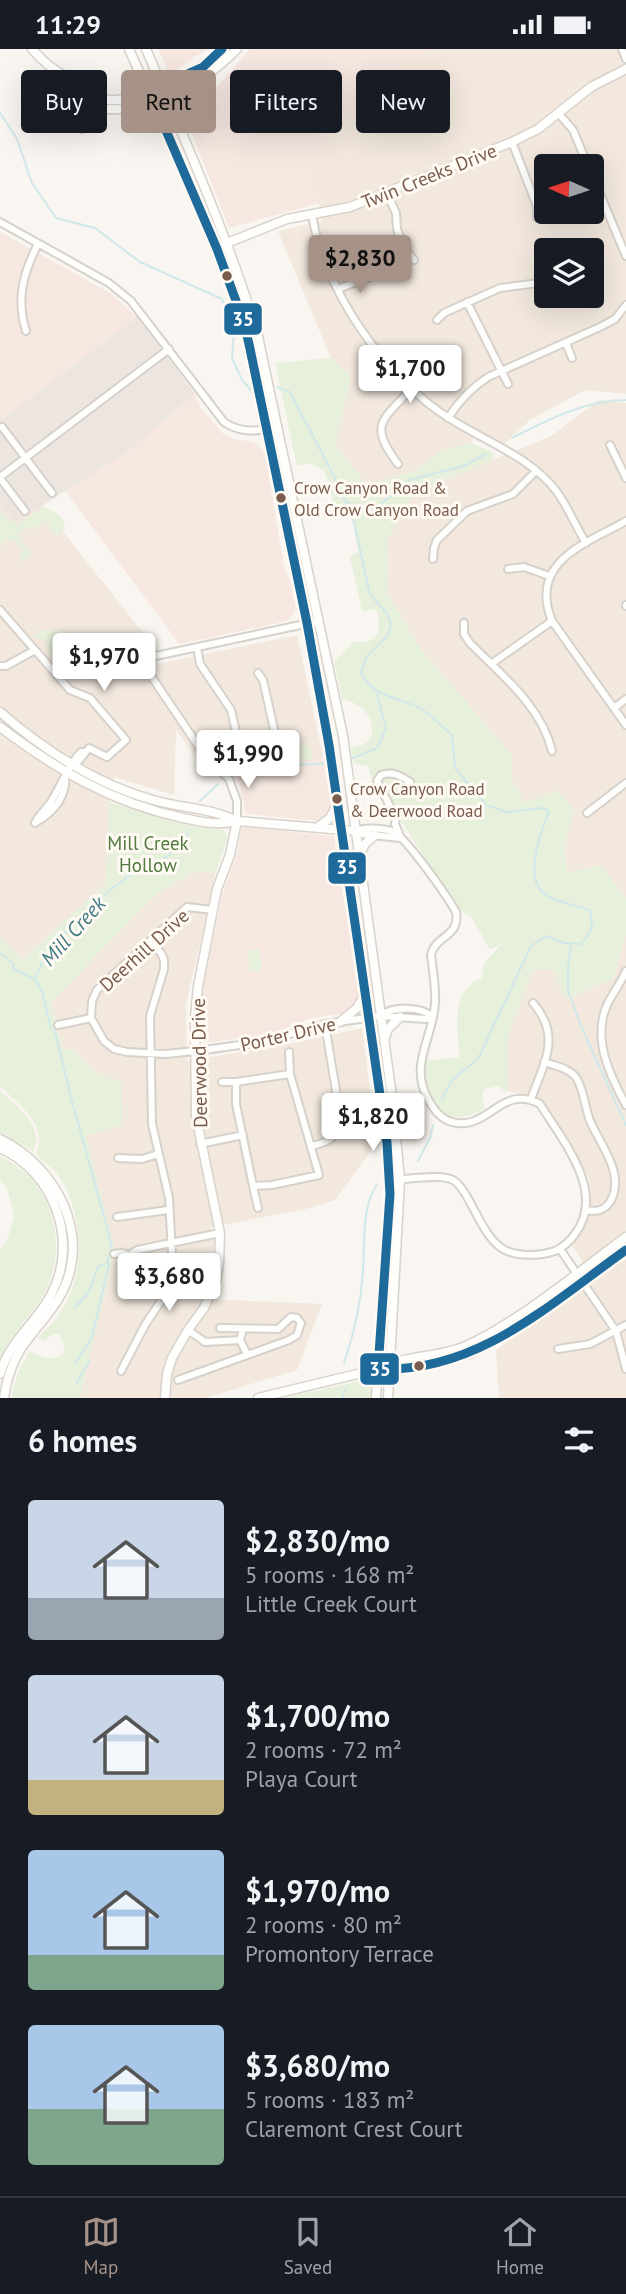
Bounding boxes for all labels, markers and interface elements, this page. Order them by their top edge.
text: 11:29 [35,8,101,41]
chip: Buy [21,70,107,133]
chip: Rent [121,70,216,133]
chip: Filters [230,70,342,133]
chip: New [356,70,450,133]
street label: Twin Creeks Drive [358,138,500,214]
north arrow [534,154,604,224]
map controls [534,154,604,308]
pin: $2,830 [303,236,417,295]
button: layers [534,238,604,308]
text: $2,830 [324,243,396,272]
unlabelled marker [220,269,234,283]
line badge: 35 [223,302,263,336]
text: 35 [232,307,254,331]
pin: $1,700 [353,345,467,405]
text: $1,700 [374,353,446,382]
place label: Crow Canyon Road & Old Crow Canyon Road [294,477,459,521]
marker: Crow Canyon Road & Old Crow Canyon Road [274,491,288,505]
pin: $1,970 [47,633,161,693]
text: $1,970 [68,641,140,670]
pin: $1,990 [191,731,305,790]
text: $1,990 [212,738,284,767]
place label: Crow Canyon Road & Deerwood Road [350,778,485,822]
marker: Crow Canyon Road & Deerwood Road [330,792,344,806]
park label: Mill Creek Hollow [107,831,189,877]
line badge: 35 [327,851,367,885]
text: 35 [336,855,358,879]
water label: Mill Creek [35,889,112,972]
street label: Deerhill Drive [94,904,194,996]
street label: Deerwood Drive [186,998,212,1128]
street label: Porter Drive [238,1011,338,1057]
pin: $1,820 [316,1093,430,1153]
text: $1,820 [337,1101,409,1130]
pin: $3,680 [112,1253,226,1313]
text: $3,680 [133,1261,205,1290]
line badge: 35 [359,1352,400,1386]
text: 35 [369,1357,391,1381]
unlabelled marker [412,1359,426,1373]
text: 6 homes [28,1421,137,1460]
icon: filters [560,1421,598,1459]
text: $2,830/mo [245,1521,390,1560]
icon: home [84,1528,168,1612]
text: 5 rooms · 168 m² [245,1560,414,1589]
text: Little Creek Court [245,1589,417,1618]
text: $1,700/mo [245,1696,390,1735]
icon: home [84,1703,168,1787]
text: 2 rooms · 72 m² [245,1735,402,1764]
text: Playa Court [245,1764,358,1793]
text: $1,970/mo [245,1871,390,1910]
icon: home [84,1878,168,1962]
text: 2 rooms · 80 m² [245,1910,402,1939]
text: Promontory Terrace [245,1939,434,1968]
text: $3,680/mo [245,2046,390,2085]
icon: home [84,2053,168,2137]
text: 5 rooms · 183 m² [245,2085,414,2114]
text: Claremont Crest Court [245,2114,463,2143]
tab: Map [82,2213,120,2279]
tab: Saved [284,2213,332,2279]
tab: Home [496,2213,544,2279]

